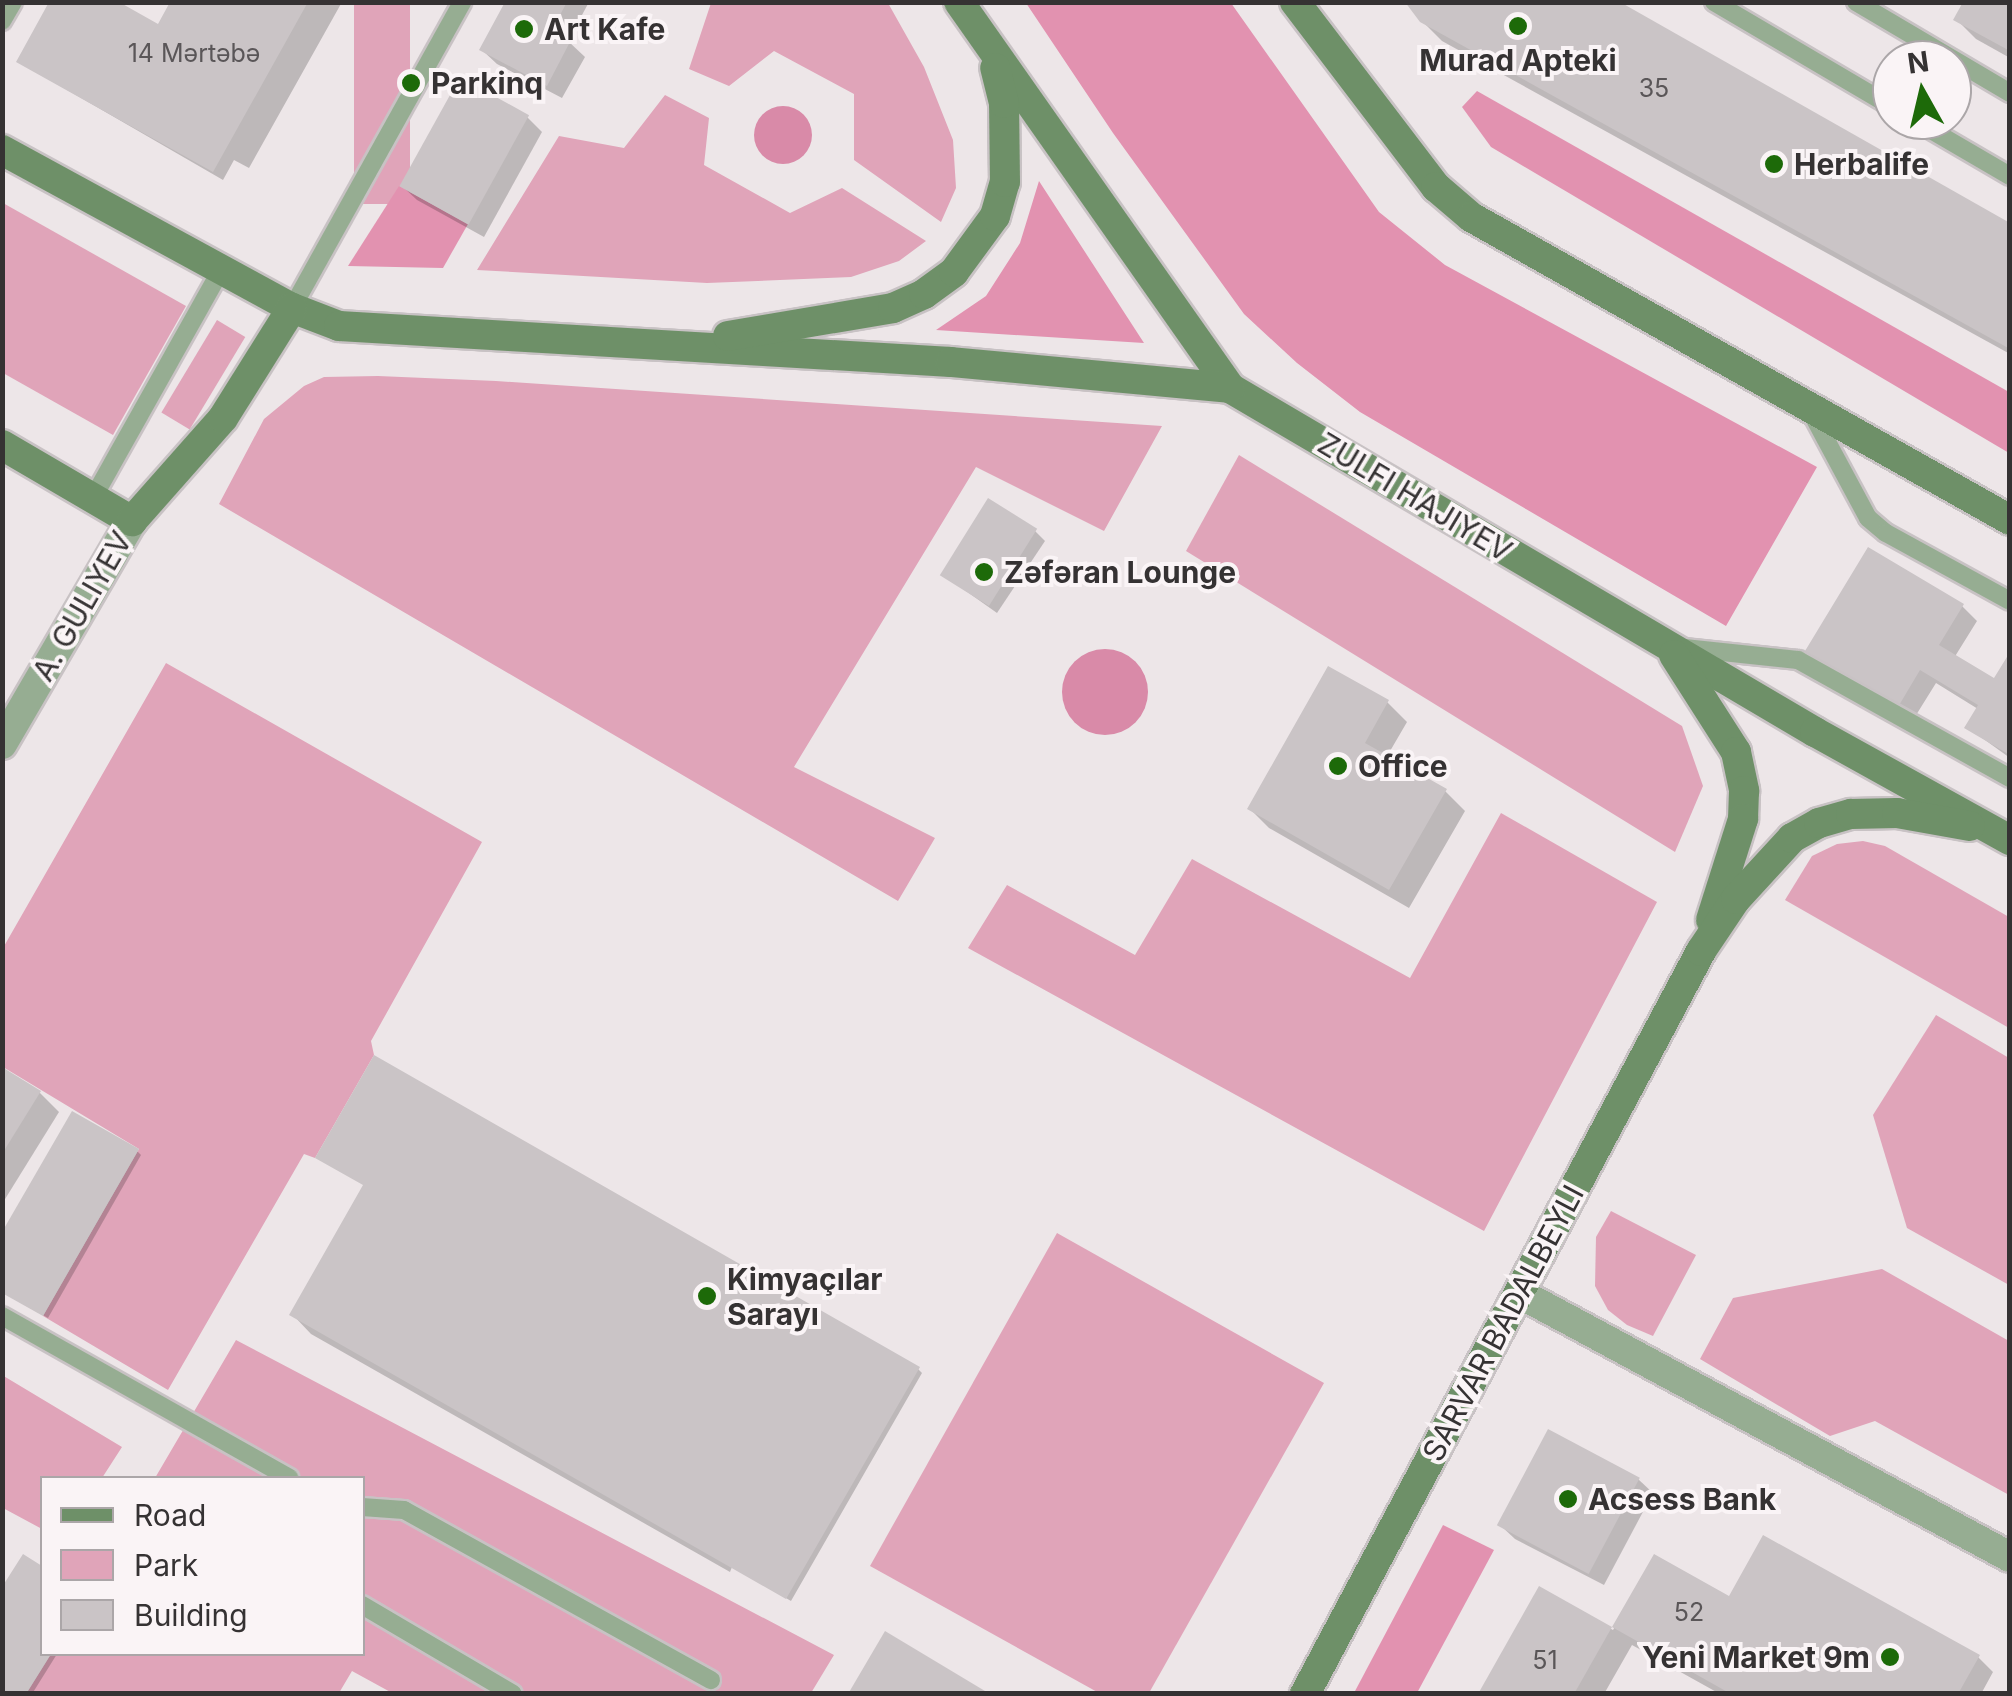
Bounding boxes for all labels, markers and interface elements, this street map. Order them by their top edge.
place label: Art Kafe [544,11,665,47]
marker: Murad Apteki [1507,15,1529,37]
marker: Art Kafe [513,18,535,40]
house number: 14 Mərtəbә [128,38,260,68]
north arrow [1872,40,1972,140]
place label: Murad Apteki [1419,42,1617,78]
text: N [1905,44,1931,81]
place label: Parkinq [431,65,543,101]
marker: Parkinq [400,72,422,94]
house number: 35 [1639,73,1669,103]
place label: Herbalife [1794,146,1929,182]
marker: Herbalife [1763,153,1785,175]
street label: ZULFI HAJIYEV [1312,425,1518,569]
street label: A. GULIYEV [25,525,139,687]
place label: Zәfәran Lounge [1004,554,1236,590]
marker: Zәfәran Lounge [973,561,995,583]
place label: Office [1358,748,1448,784]
marker: Office [1327,755,1349,777]
street label: SARVAR BADALBEYLI [1415,1179,1591,1467]
place label: Kimyaçılar Sarayı [727,1261,883,1332]
marker: Kimyaçılar Sarayı [696,1285,718,1307]
legend [40,1476,365,1656]
place label: Acsess Bank [1588,1481,1776,1517]
marker: Acsess Bank [1557,1488,1579,1510]
text: Road [134,1497,206,1533]
text: Park [134,1547,198,1583]
text: Building [134,1597,248,1633]
house number: 52 [1674,1597,1704,1627]
place label: Yeni Market 9m [1642,1639,1870,1675]
house number: 51 [1532,1645,1558,1675]
marker: Yeni Market 9m [1879,1646,1901,1668]

